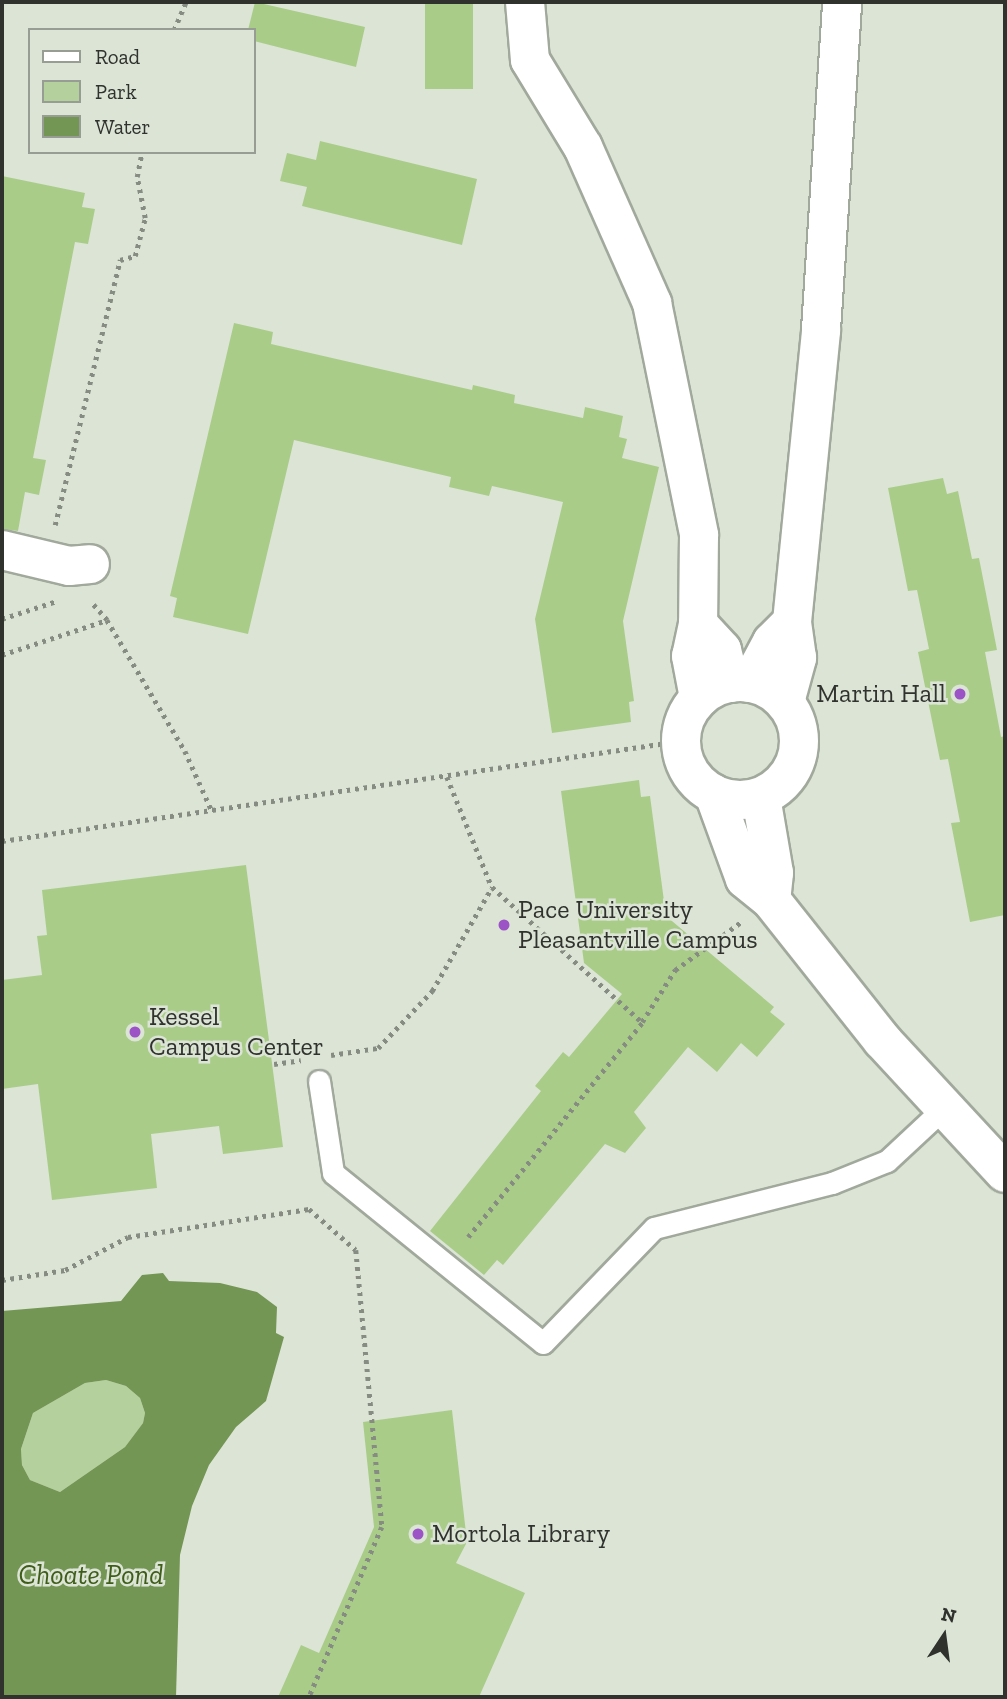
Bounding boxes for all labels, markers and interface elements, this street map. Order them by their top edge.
legend [28,28,256,154]
text: Road [95,44,140,69]
text: Park [95,79,137,104]
text: Water [95,114,150,139]
place label: Martin Hall [816,678,946,710]
marker: Martin Hall [952,686,968,702]
place label: Pace University Pleasantville Campus [518,894,758,956]
marker: Pace University Pleasantville Campus [496,917,512,933]
place label: Kessel Campus Center [149,1001,324,1062]
marker: Kessel Campus Center [127,1024,143,1040]
place label: Mortola Library [432,1518,610,1550]
marker: Mortola Library [410,1526,426,1542]
water label: Choate Pond [18,1558,164,1592]
north arrow [909,1601,979,1671]
text: N [939,1602,958,1628]

